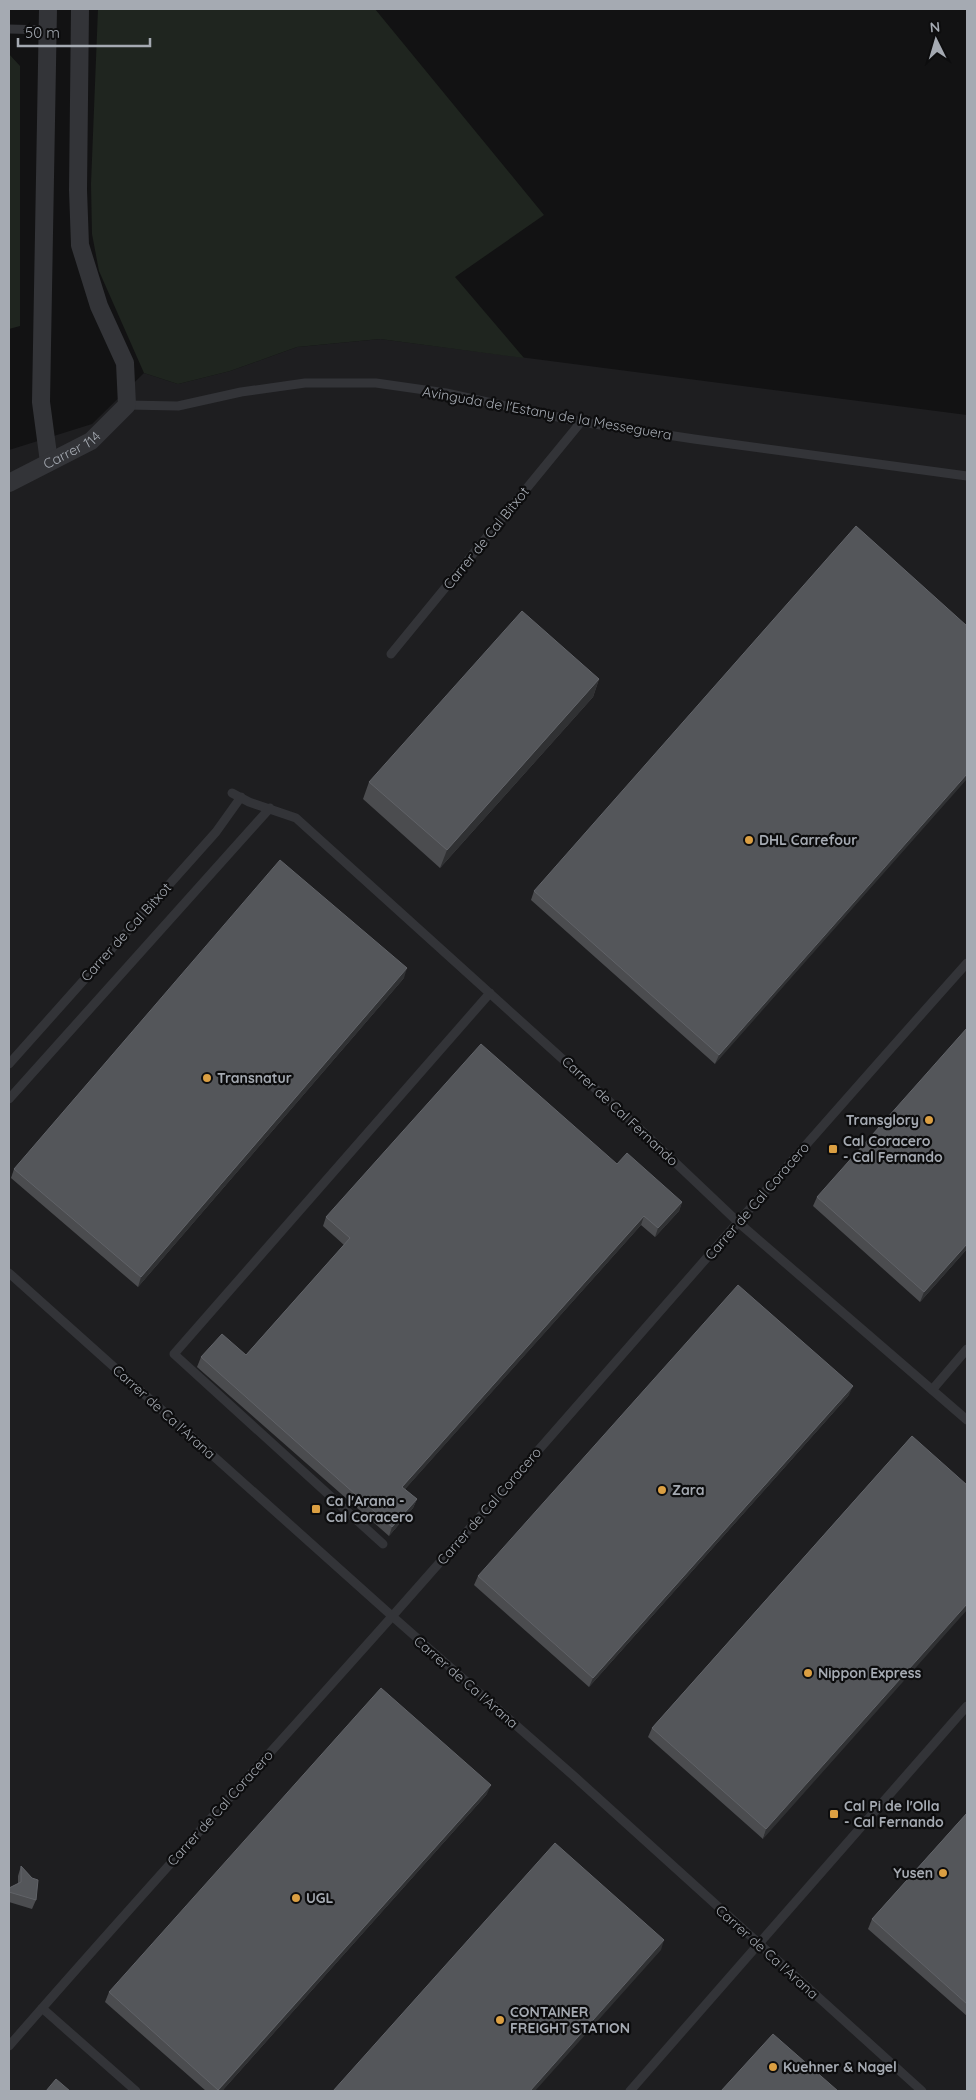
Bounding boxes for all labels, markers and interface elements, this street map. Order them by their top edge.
scale bar [18,15,150,47]
north arrow [911,15,961,65]
text: N [929,18,941,36]
text: 50 m [25,23,60,42]
street label: Avinguda de l'Estany de la Messeguera [421,382,673,444]
street label: Carrer 114 [40,427,105,473]
street label: Carrer de Cal Bitxot [439,483,533,593]
place label: DHL Carrefour [759,831,857,849]
marker: DHL Carrefour [743,834,755,846]
street label: Carrer de Cal Bitxot [77,879,175,985]
street label: Carrer de Cal Fernando [558,1052,682,1170]
place label: Transnatur [217,1069,292,1087]
marker: Transnatur [201,1072,213,1084]
place label: Transglory [846,1111,919,1129]
marker: Transglory [923,1114,935,1126]
place label: Cal Coracero - Cal Fernando [843,1132,943,1166]
street label: Carrer de Cal Coracero [701,1138,813,1264]
marker: Cal Coracero - Cal Fernando [827,1143,839,1155]
street label: Carrer de Ca l'Arana [109,1361,219,1463]
street label: Carrer de Cal Coracero [433,1443,545,1569]
place label: Zara [672,1481,705,1499]
marker: Zara [656,1484,668,1496]
place label: Ca l'Arana - Cal Coracero [326,1492,414,1526]
marker: Ca l'Arana - Cal Coracero [310,1503,322,1515]
street label: Carrer de Ca l'Arana [410,1632,522,1732]
place label: Nippon Express [818,1664,922,1682]
marker: Nippon Express [802,1667,814,1679]
street label: Carrer de Cal Coracero [163,1746,277,1870]
place label: Cal Pi de l'Olla - Cal Fernando [844,1797,944,1831]
marker: Cal Pi de l'Olla - Cal Fernando [828,1808,840,1820]
place label: Yusen [893,1864,933,1882]
marker: Yusen [937,1867,949,1879]
place label: UGL [306,1889,334,1907]
marker: UGL [290,1892,302,1904]
street label: Carrer de Ca l'Arana [712,1901,822,2003]
place label: CONTAINER FREIGHT STATION [510,2003,630,2037]
marker: CONTAINER FREIGHT STATION [494,2014,506,2026]
place label: Kuehner & Nagel [783,2058,897,2076]
marker: Kuehner & Nagel [767,2061,779,2073]

